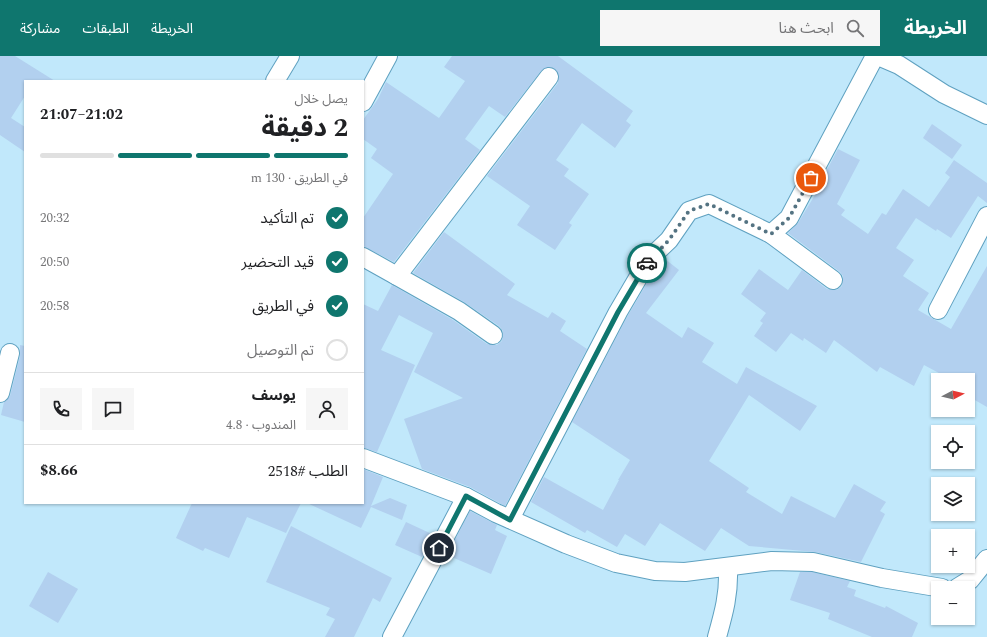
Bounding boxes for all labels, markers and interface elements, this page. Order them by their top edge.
search box [600,10,880,46]
text: الخريطة [904,14,967,43]
text: ابحث هنا [778,17,834,40]
icon: search [844,17,866,39]
text: مشاركة [20,18,60,39]
text: الطبقات [82,18,129,39]
text: الخريطة [151,18,193,39]
text: يصل خلال [295,89,348,109]
text: 21:02–21:07 [40,103,123,126]
text: 2 دقيقة [261,108,348,148]
pin [794,161,828,195]
icon: bag [800,167,822,189]
text: في الطريق · 130 m [251,168,348,188]
text: تم التأكيد [260,207,314,230]
icon: check [326,207,348,229]
text: 20:32 [40,208,69,228]
courier [627,243,667,283]
text: قيد التحضير [242,251,314,274]
icon: check [326,251,348,273]
text: 20:50 [40,252,69,272]
icon: car [636,252,658,274]
text: في الطريق [252,295,314,318]
icon: check [326,295,348,317]
text: 20:58 [40,296,69,316]
text: تم التوصيل [247,339,314,362]
north arrow [931,373,975,417]
map controls [931,373,975,625]
text: يوسف [252,384,296,407]
button: phone [40,388,82,430]
button: chat [92,388,134,430]
button: person [306,388,348,430]
text: المندوب · 4.8 [226,415,296,435]
button: locate [931,425,975,469]
text: $8.66 [40,459,78,482]
text: الطلب #2518 [268,460,348,483]
button: layers [931,477,975,521]
button: + [931,529,975,573]
pin [422,531,456,565]
icon: home [428,537,450,559]
button: − [931,581,975,625]

